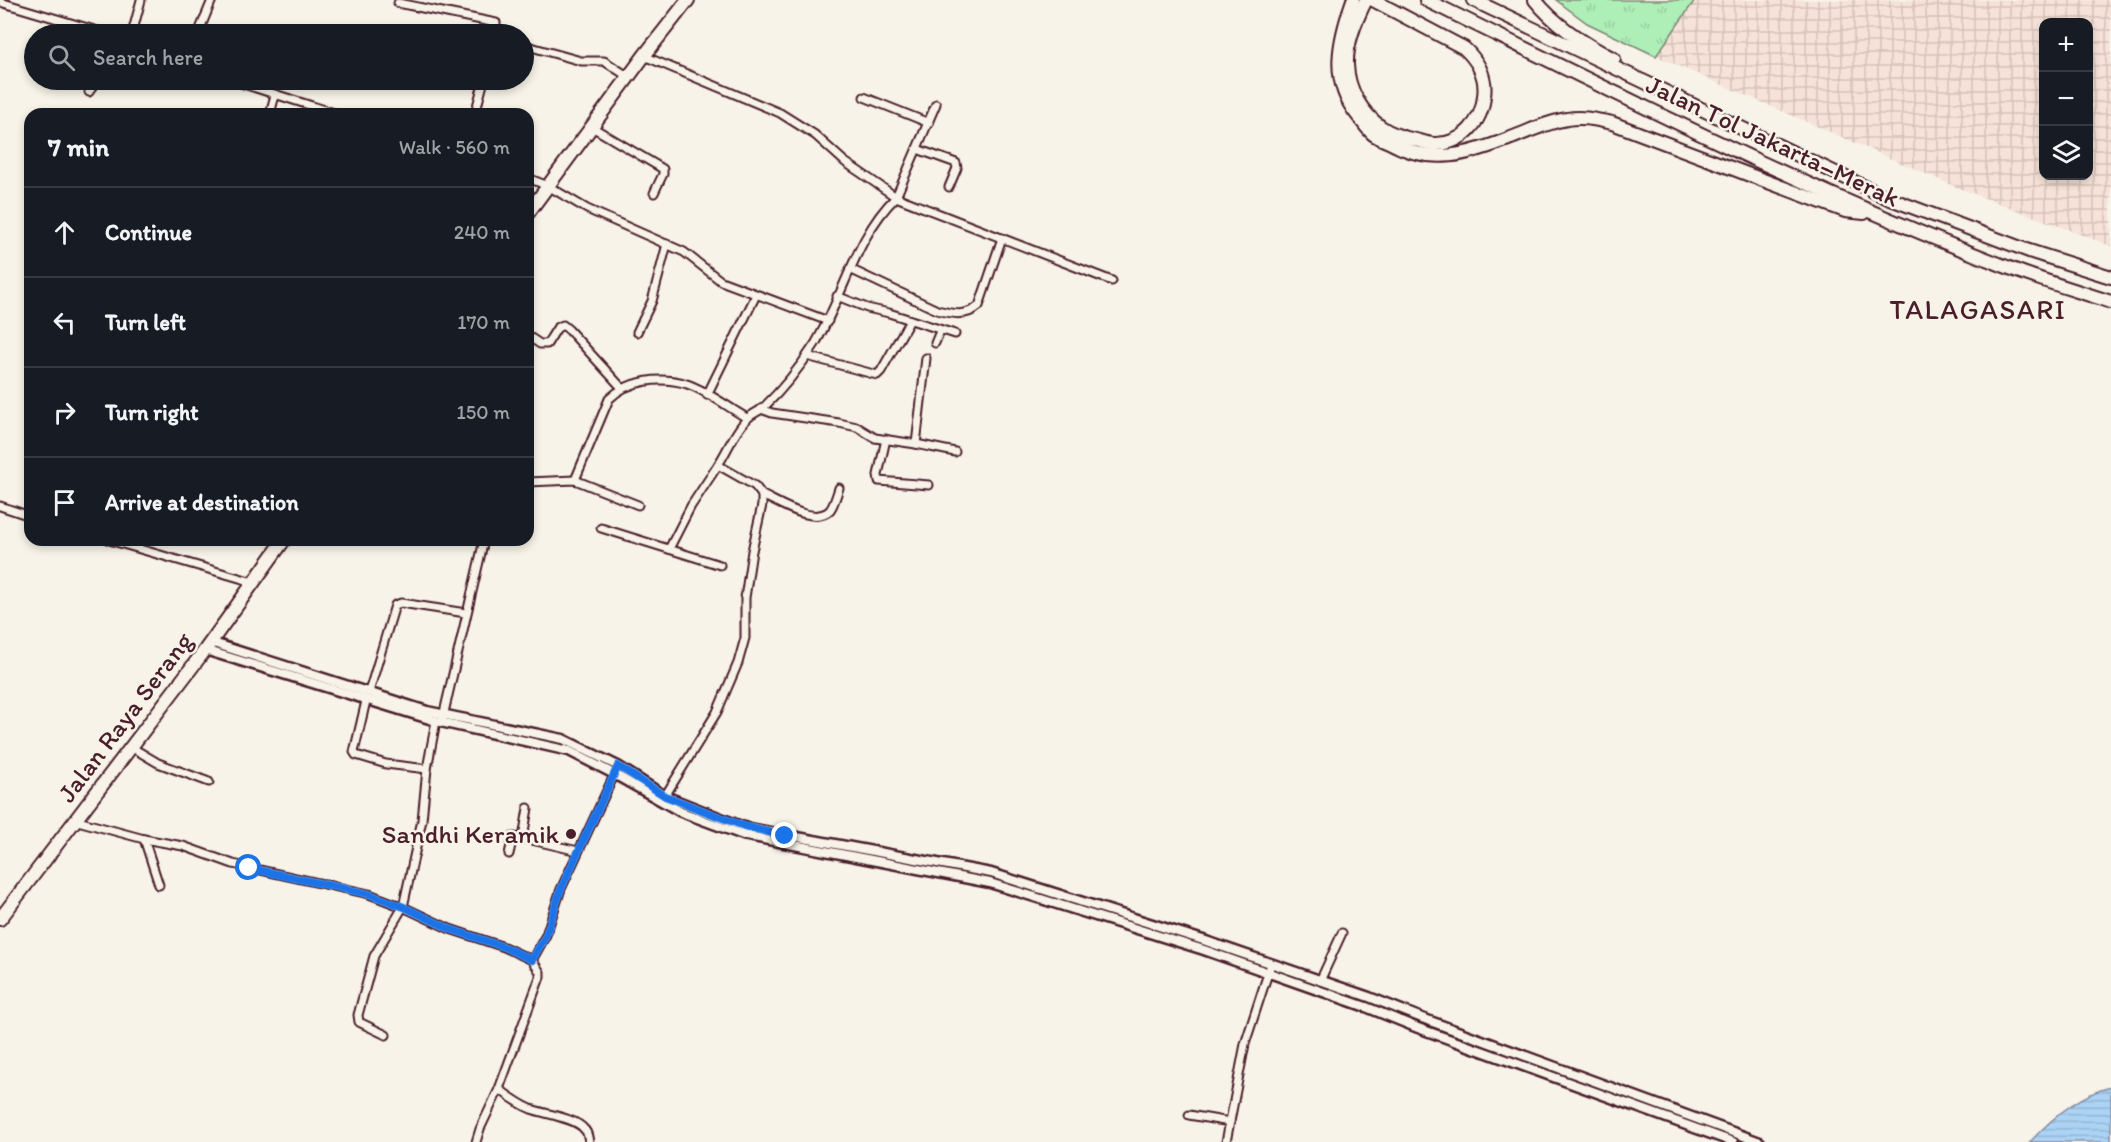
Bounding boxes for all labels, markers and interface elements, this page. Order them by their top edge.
map controls [2039,18,2093,180]
button: + [2039,18,2093,72]
search box [24,24,534,90]
icon: search [45,41,78,74]
text: Search here [93,44,203,71]
street label: Jalan Tol Jakarta–Merak [1641,68,1905,214]
button: − [2039,72,2093,126]
button: layers [2039,126,2093,180]
text: 7 min [48,131,109,163]
text: Walk · 560 m [399,135,510,159]
icon: ahead [48,216,81,249]
text: Continue [105,219,192,246]
text: 240 m [454,220,510,244]
district label: TALAGASARI [1889,292,2067,326]
icon: left [48,306,81,339]
text: Turn left [105,309,186,336]
text: 170 m [457,310,510,334]
icon: right [48,396,81,429]
text: Turn right [105,399,199,426]
text: 150 m [457,400,510,424]
icon: arrive [48,486,81,519]
text: Arrive at destination [105,489,299,516]
street label: Jalan Raya Serang [51,625,200,808]
place label: Sandhi Keramik [382,818,560,850]
route end [771,822,797,848]
marker: Sandhi Keramik [564,827,578,841]
route start [235,854,261,880]

